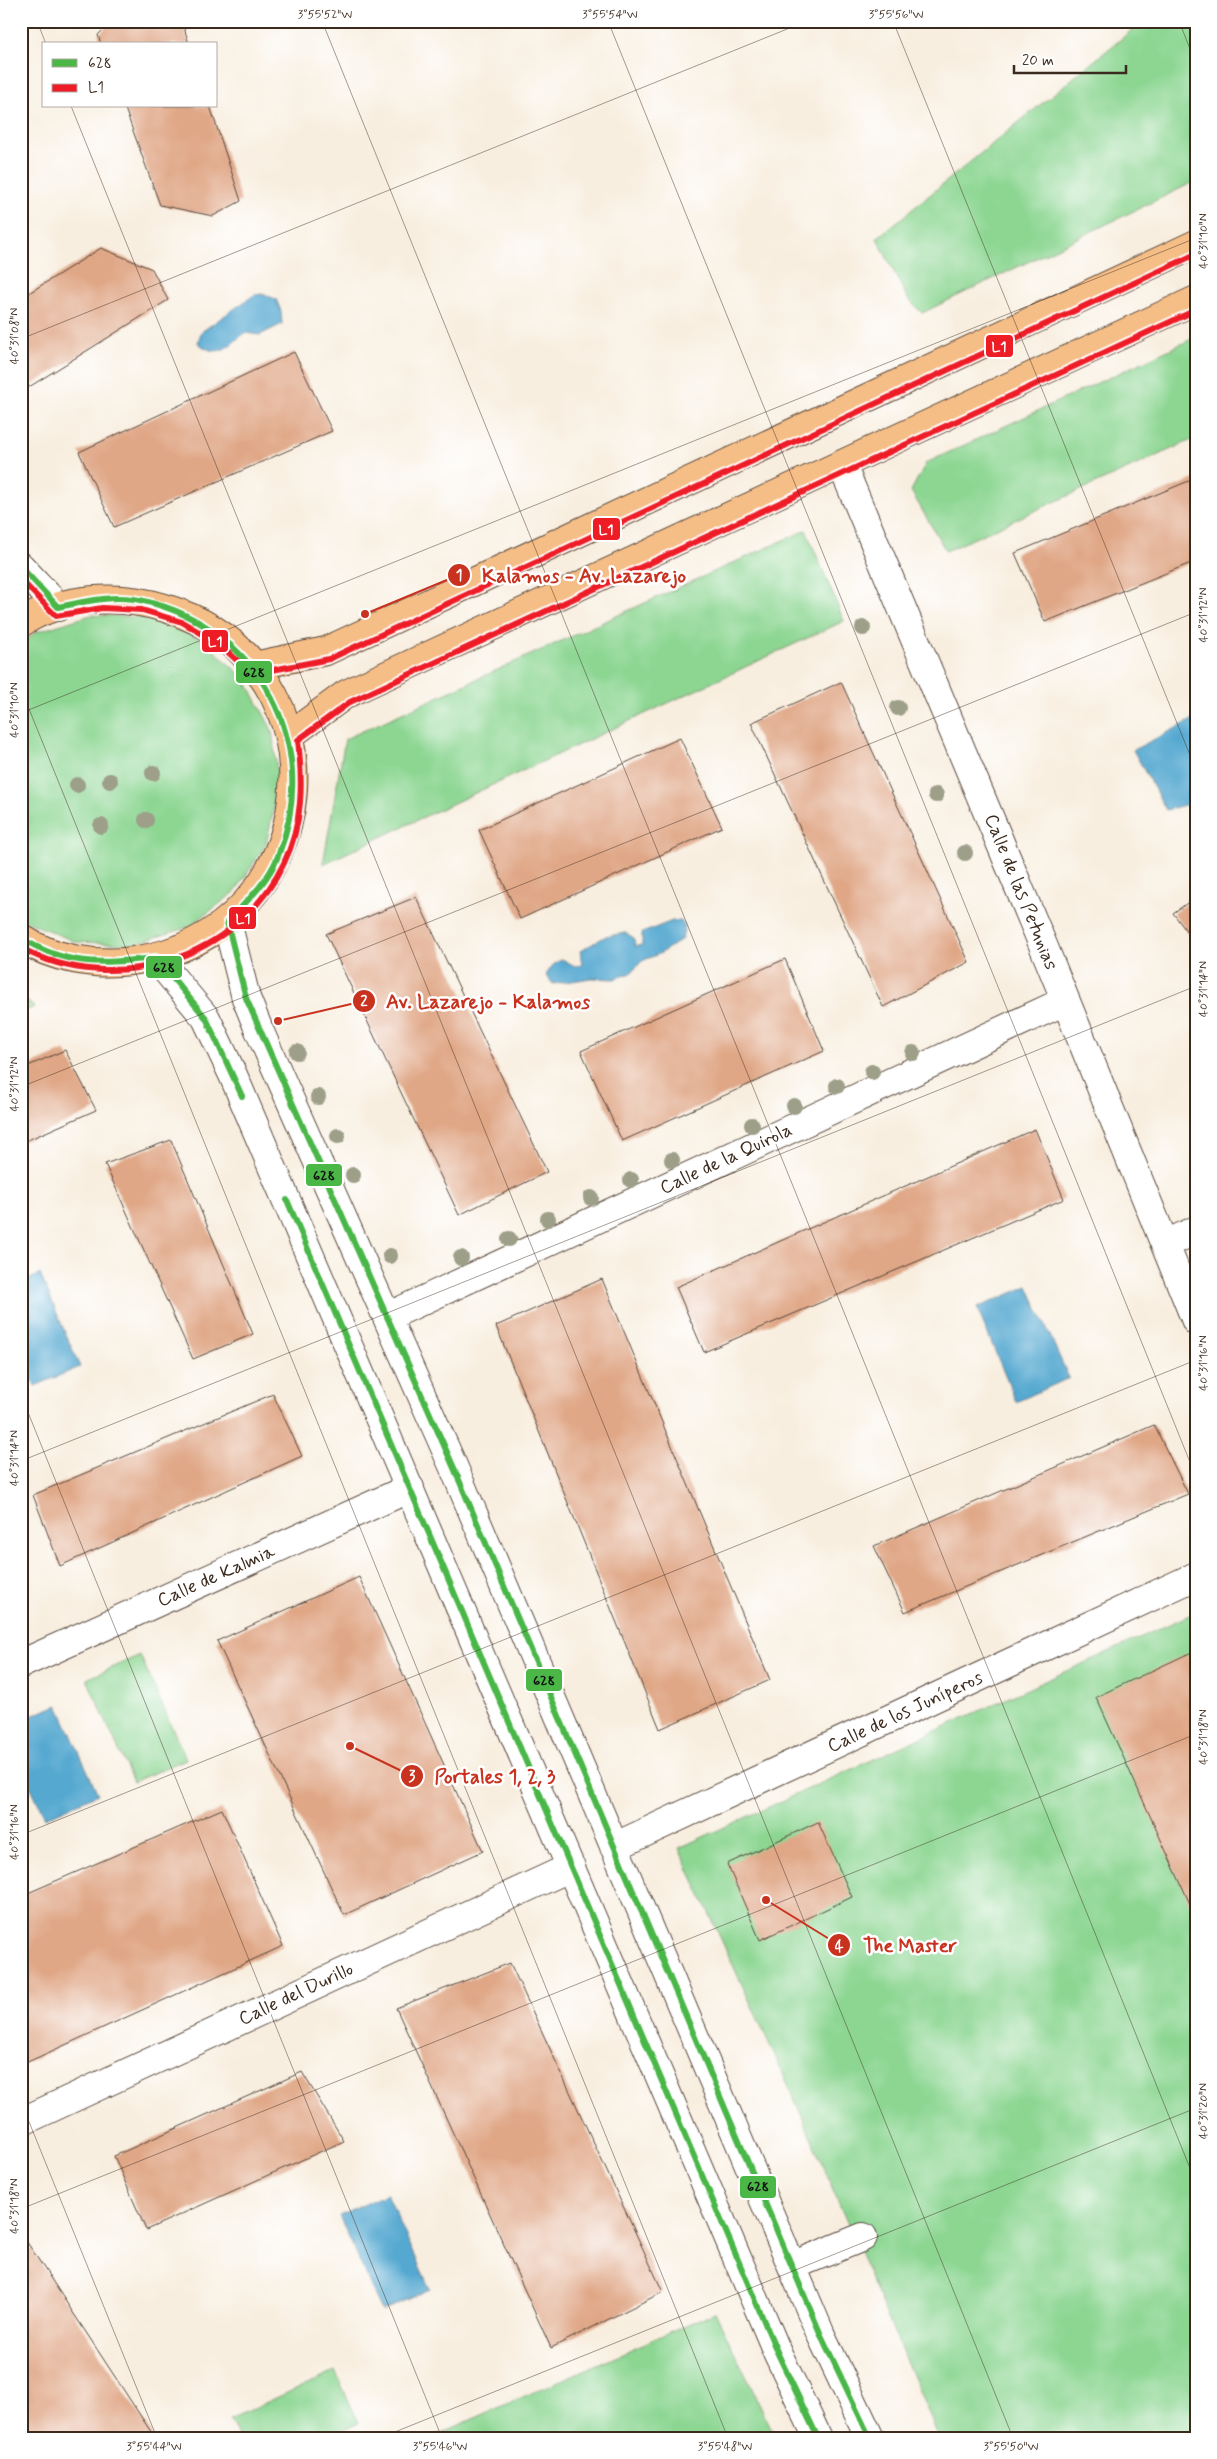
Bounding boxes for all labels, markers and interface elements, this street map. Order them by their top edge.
text: 3°55'52"W [298,7,352,23]
text: 3°55'54"W [582,7,638,23]
text: 3°55'56"W [869,7,923,23]
legend [42,42,218,108]
scale bar [1014,42,1127,74]
text: 20 m [1022,51,1054,71]
text: 628 [88,54,112,74]
text: L1 [88,78,104,98]
text: 40°31'10"N [1196,213,1212,269]
text: 40°31'08"N [7,308,23,364]
line badge: L1 [985,334,1014,358]
text: L1 [992,338,1006,356]
line badge: L1 [592,517,621,541]
text: L1 [599,521,613,539]
callout: Kalamos - Av. Lazarejo [447,557,696,592]
text: Kalamos - Av. Lazarejo [482,563,686,590]
text: 1 [456,566,462,586]
text: 40°31'12"N [1196,587,1212,643]
line badge: L1 [201,629,229,653]
text: L1 [208,633,222,651]
line badge: 628 [235,660,273,684]
text: 628 [243,664,265,682]
text: 40°31'10"N [7,682,23,738]
street label: Calle de las Petunias [978,810,1064,974]
line badge: L1 [228,906,257,930]
text: L1 [236,910,250,928]
line badge: 628 [145,955,183,979]
text: 628 [153,959,175,977]
text: 40°31'14"N [1196,961,1212,1017]
callout: Av. Lazarejo - Kalamos [351,983,600,1018]
text: Av. Lazarejo - Kalamos [386,989,590,1016]
text: 2 [360,992,368,1012]
text: 40°31'12"N [7,1056,23,1112]
street label: Calle de la Quirola [656,1117,796,1201]
line badge: 628 [305,1163,343,1187]
text: 628 [313,1167,335,1185]
text: 40°31'16"N [1196,1335,1212,1391]
text: 40°31'14"N [7,1430,23,1486]
street label: Calle de Kalmia [153,1539,279,1613]
street label: Calle de los Juníperos [823,1665,987,1759]
line badge: 628 [525,1668,563,1692]
text: 628 [533,1672,555,1690]
text: 40°31'18"N [1196,1709,1212,1765]
callout: Portales 1, 2, 3 [400,1758,566,1793]
text: Portales 1, 2, 3 [435,1764,556,1791]
text: 3 [409,1767,416,1787]
text: 40°31'16"N [7,1804,23,1860]
callout: The Master [827,1928,967,1963]
text: The Master [863,1933,957,1960]
text: 4 [835,1937,844,1957]
street label: Calle del Durillo [235,1957,357,2031]
text: 40°31'20"N [1196,2083,1212,2139]
line badge: 628 [739,2175,777,2199]
text: 40°31'18"N [7,2178,23,2234]
text: 628 [747,2178,769,2196]
text: 3°55'44"W [126,2439,182,2455]
text: 3°55'46"W [413,2439,467,2455]
text: 3°55'48"W [698,2439,752,2455]
text: 3°55'50"W [984,2439,1039,2455]

